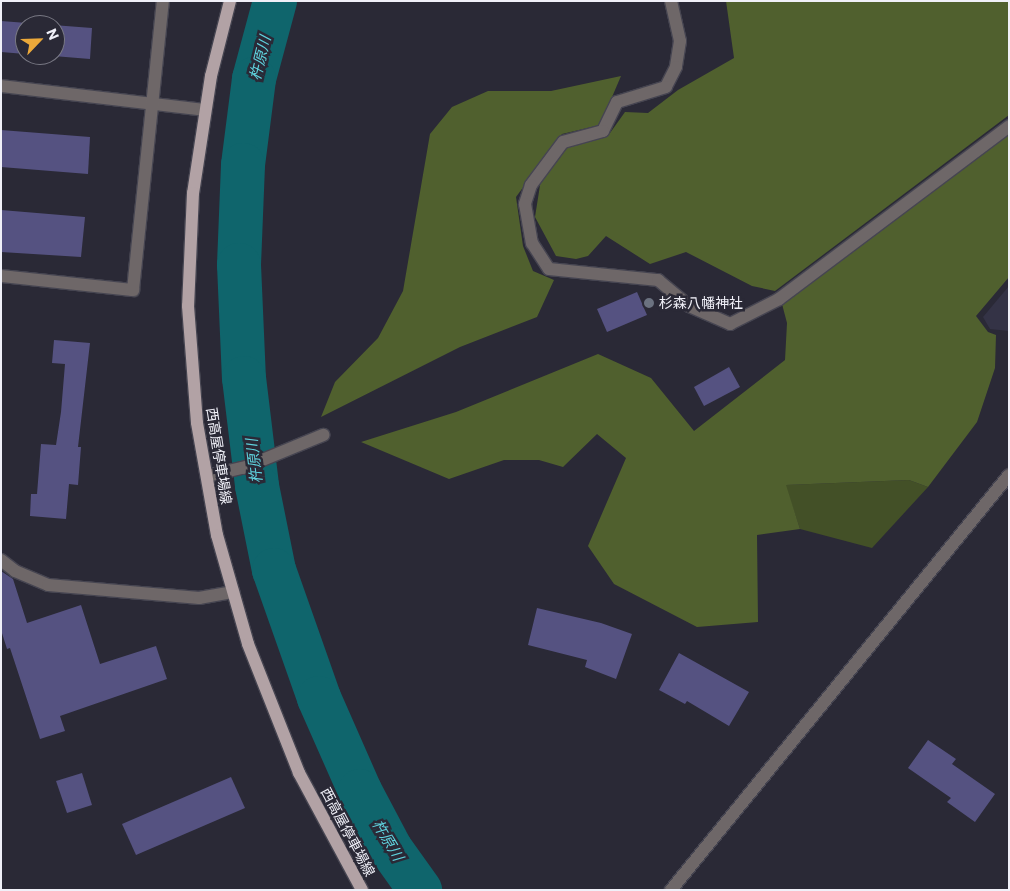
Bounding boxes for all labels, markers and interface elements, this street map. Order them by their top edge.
north arrow [15,15,65,65]
text: N [43,26,63,42]
water label: 杵原川 [246,34,274,82]
place label: 杉森八幡神社 [659,295,743,311]
marker: 杉森八幡神社 [643,297,655,309]
street label: 西高屋停車場線 [203,406,235,506]
water label: 杵原川 [242,438,266,484]
street label: 西高屋停車場線 [318,785,378,879]
water label: 杵原川 [369,816,407,864]

